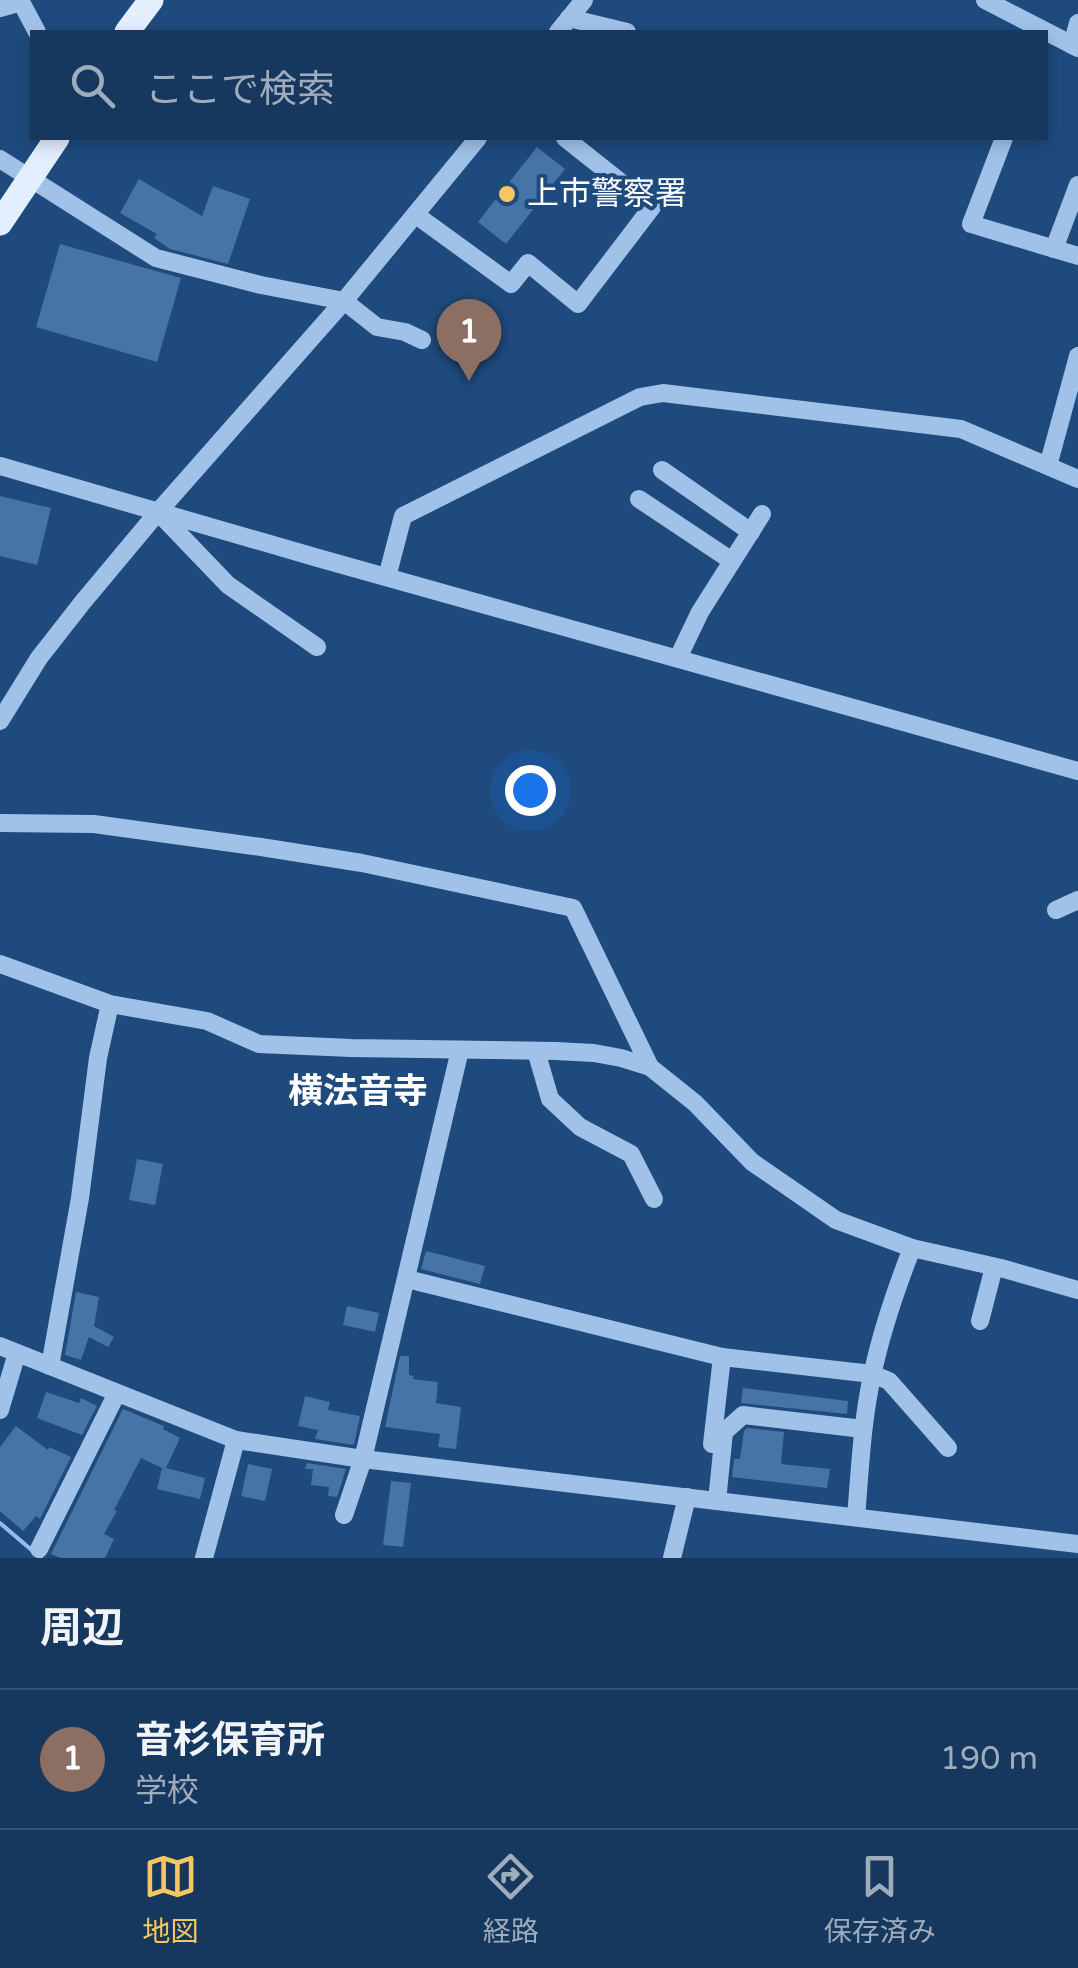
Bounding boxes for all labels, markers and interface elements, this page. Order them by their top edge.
search box [30,30,1048,140]
icon: search [65,58,120,113]
text: ここで検索 [145,67,335,113]
place label: 上市警察署 [527,175,687,213]
marker: 上市警察署 [496,183,518,205]
pin: 1 [436,298,502,381]
your location [505,765,556,816]
district label: 横法音寺 [288,1071,428,1113]
text: 周辺 [40,1603,124,1654]
text: 音杉保育所 [135,1718,325,1764]
text: 1 [62,1740,83,1778]
text: 190 m [940,1740,1038,1778]
text: 学校 [135,1772,199,1810]
tab: 地図 [142,1849,198,1949]
tab: 経路 [483,1849,539,1949]
tab: 保存済み [824,1849,936,1949]

